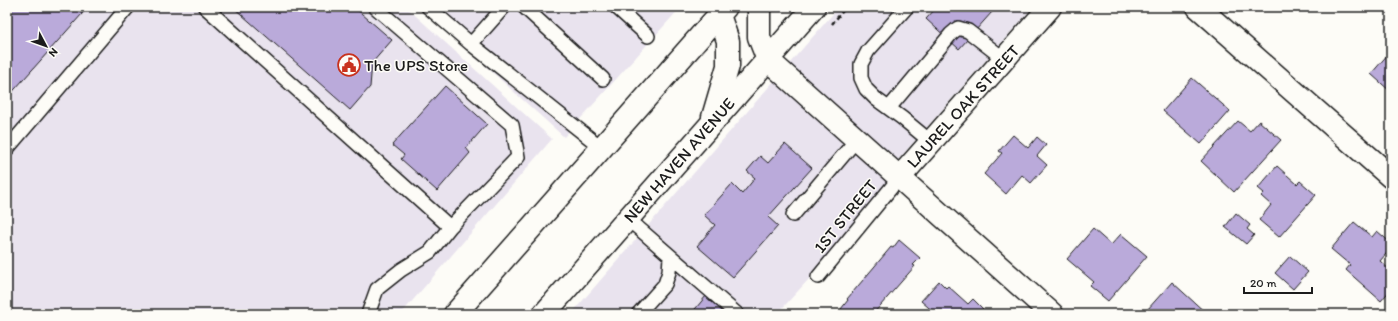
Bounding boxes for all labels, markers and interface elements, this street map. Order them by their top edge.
north arrow [26,26,66,66]
street label: LAUREL OAK STREET [902,40,1024,172]
text: N [46,45,61,59]
public building icon: The UPS Store [336,52,362,78]
place label: The UPS Store [364,55,468,75]
street label: NEW HAVEN AVENUE [619,93,739,227]
street label: 1ST STREET [809,175,881,257]
scale bar [1244,269,1312,295]
text: 20 m [1250,276,1277,290]

